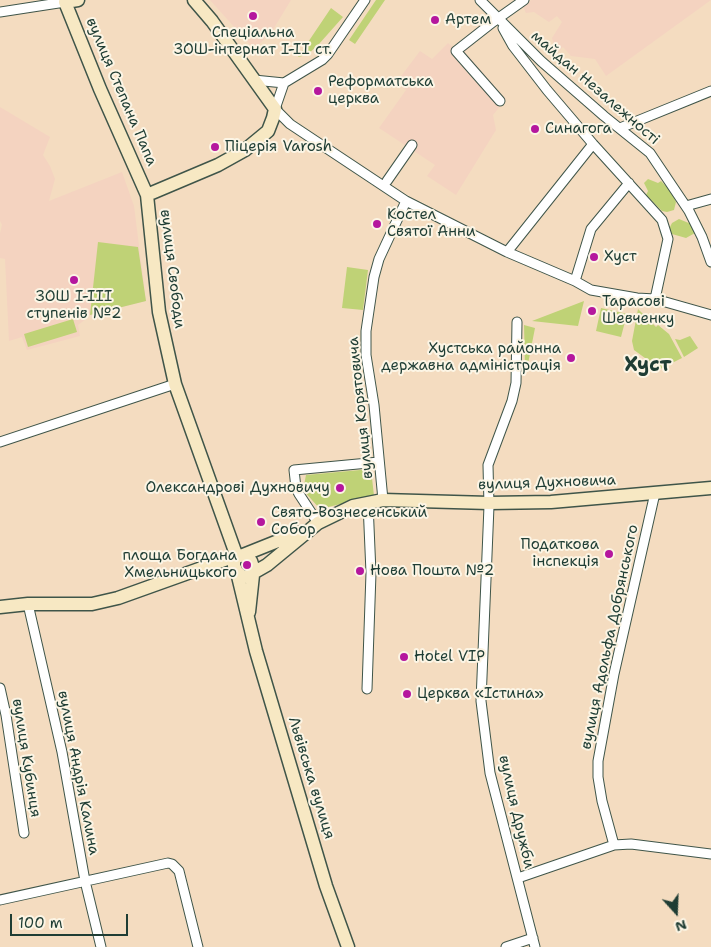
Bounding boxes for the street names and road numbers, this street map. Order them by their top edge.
street label: вулиця Степана Папа [82,15,160,169]
street label: майдан Незалежності [527,27,663,149]
street label: вулиця Свободи [156,208,188,330]
street label: вулиця Корятовича [345,336,377,480]
street label: вулиця Духновича [478,472,616,494]
street label: вулиця Адольфа Добрянського [577,523,643,751]
street label: вулиця Андрія Калина [53,689,103,857]
street label: вулиця Кубинця [8,697,44,819]
street label: Львівська вулиця [284,715,338,841]
street label: вулиця Дружби [494,754,538,870]

